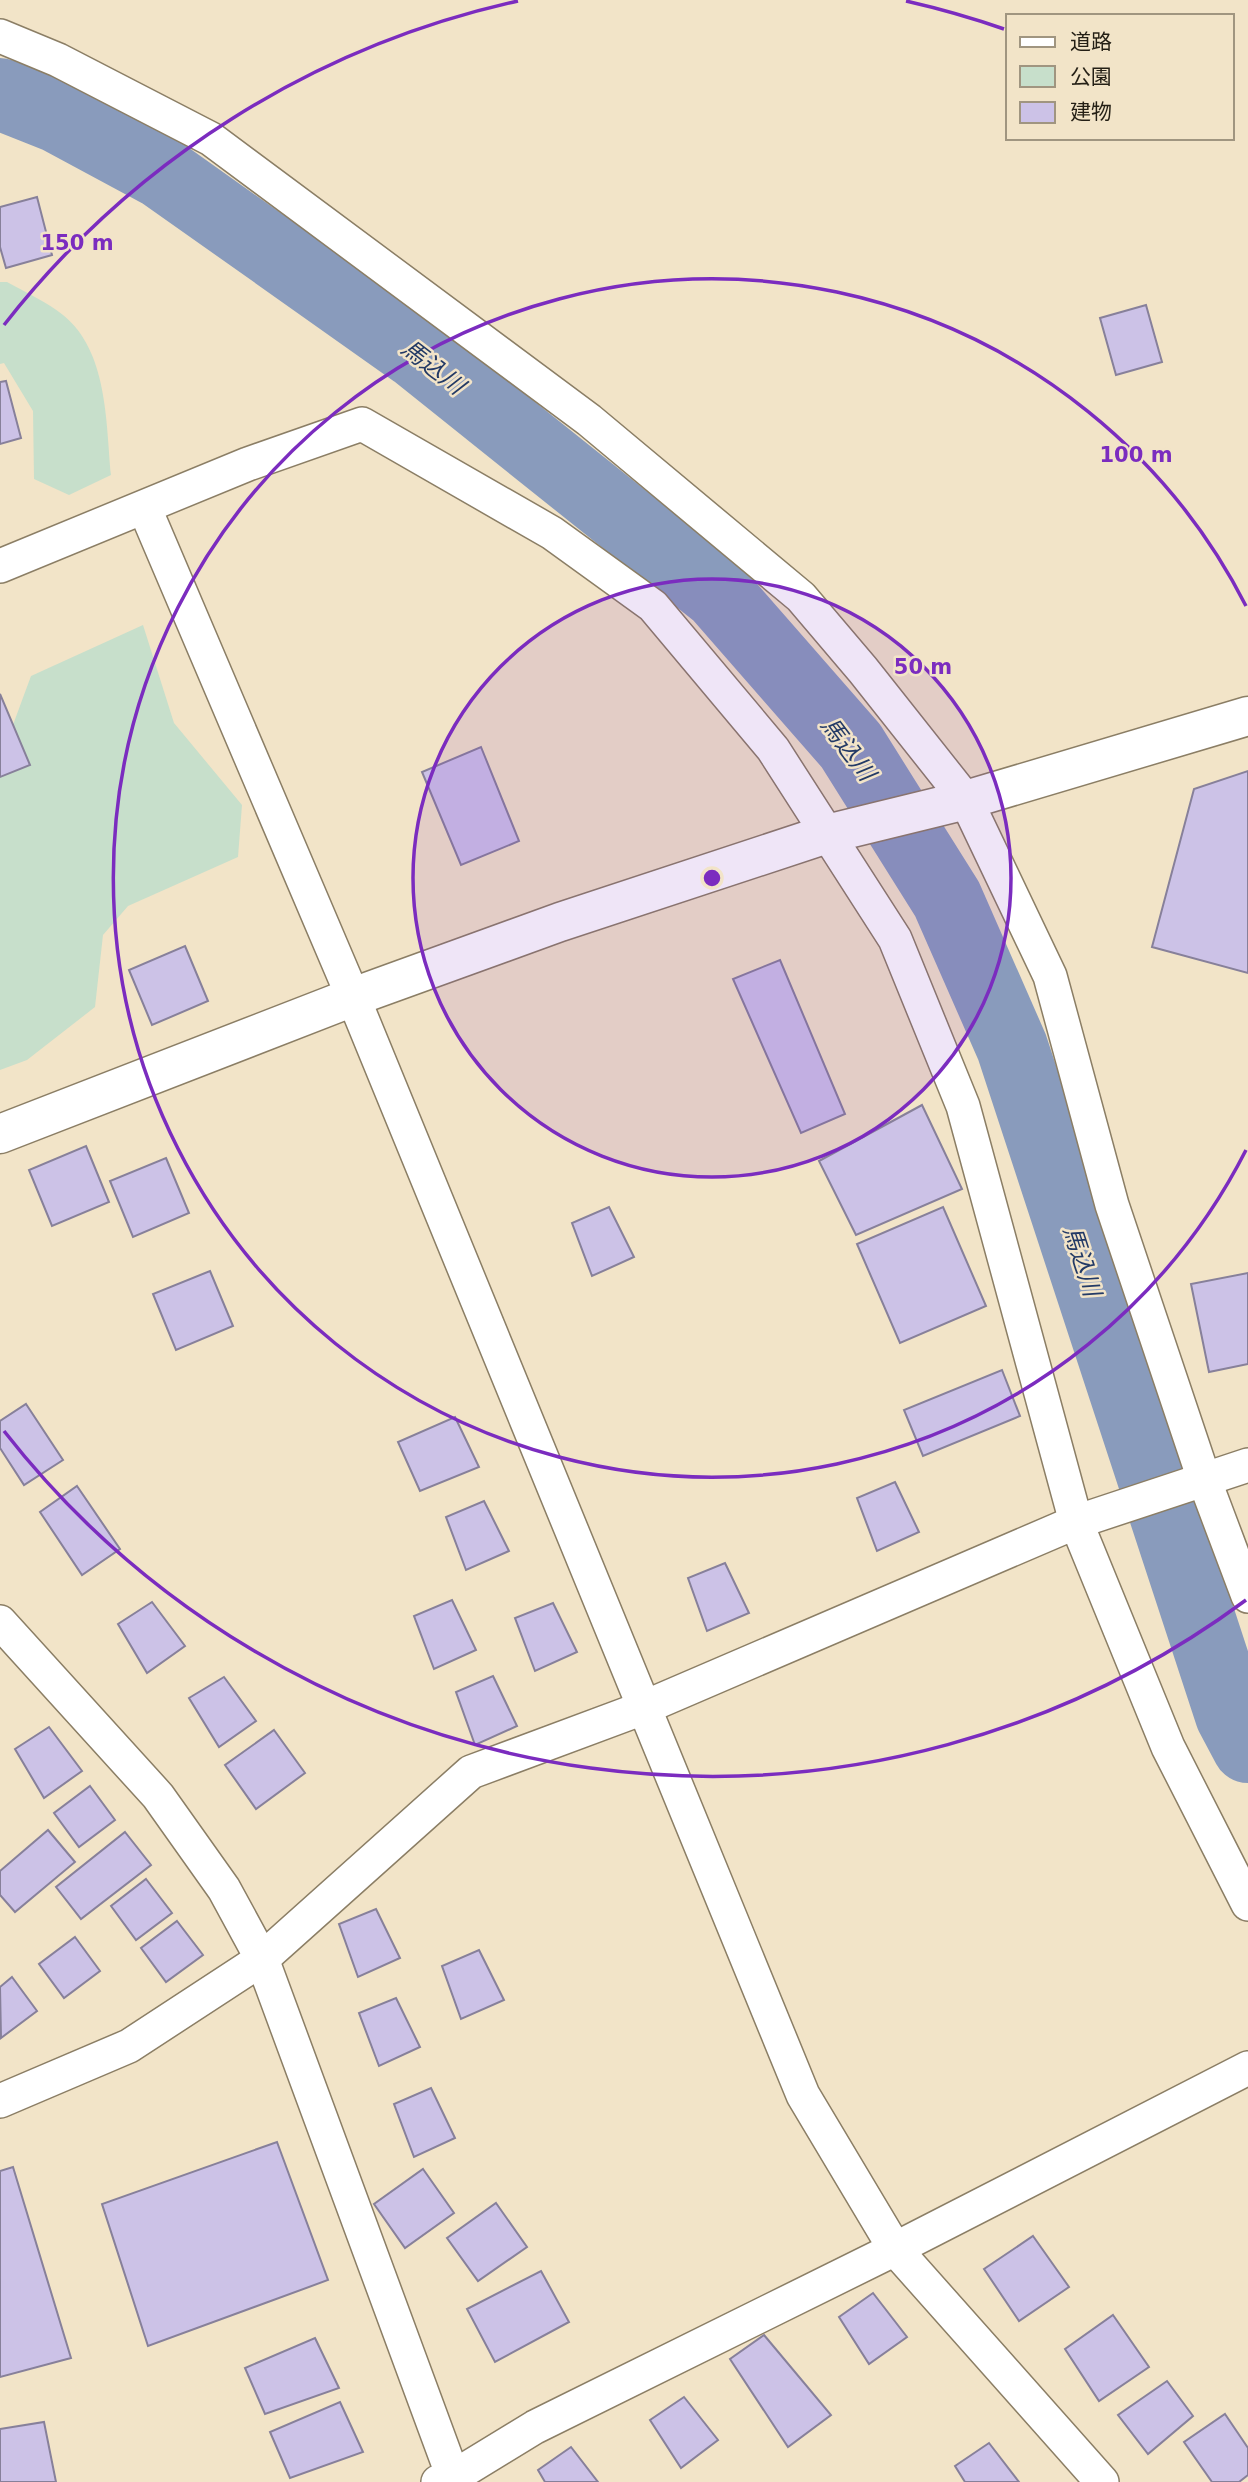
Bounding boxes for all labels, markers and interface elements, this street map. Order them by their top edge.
legend [1006,14,1234,140]
text: 道路 [1070,30,1112,54]
text: 公園 [1070,65,1112,89]
text: 建物 [1070,100,1112,124]
text: 150 m [40,231,114,255]
water label: 馬込川 [396,334,472,402]
text: 100 m [1099,443,1173,467]
text: 50 m [894,655,952,679]
water label: 馬込川 [815,712,883,789]
centre of rings [700,866,724,890]
water label: 馬込川 [1058,1222,1107,1302]

